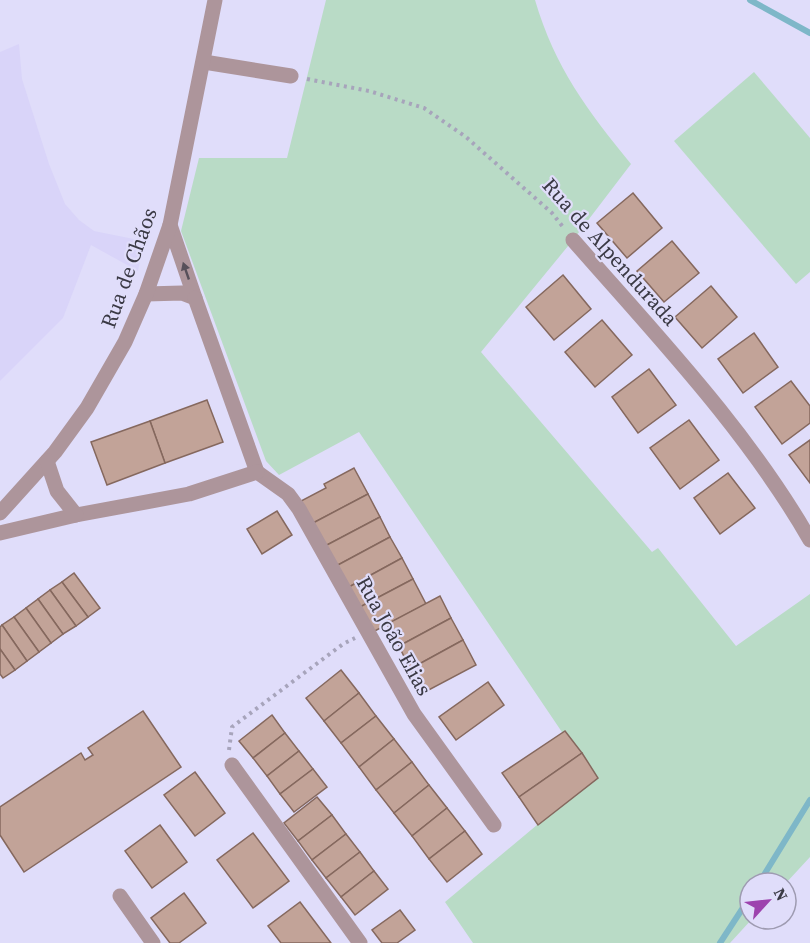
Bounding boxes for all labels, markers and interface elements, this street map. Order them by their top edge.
street label: Rua de Alpendurada [536,171,685,332]
street label: Rua de Chãos [93,204,164,332]
one-way arrow [180,262,190,280]
street label: Rua João Elias [350,571,439,701]
north arrow [738,871,798,931]
text: N [769,884,794,905]

